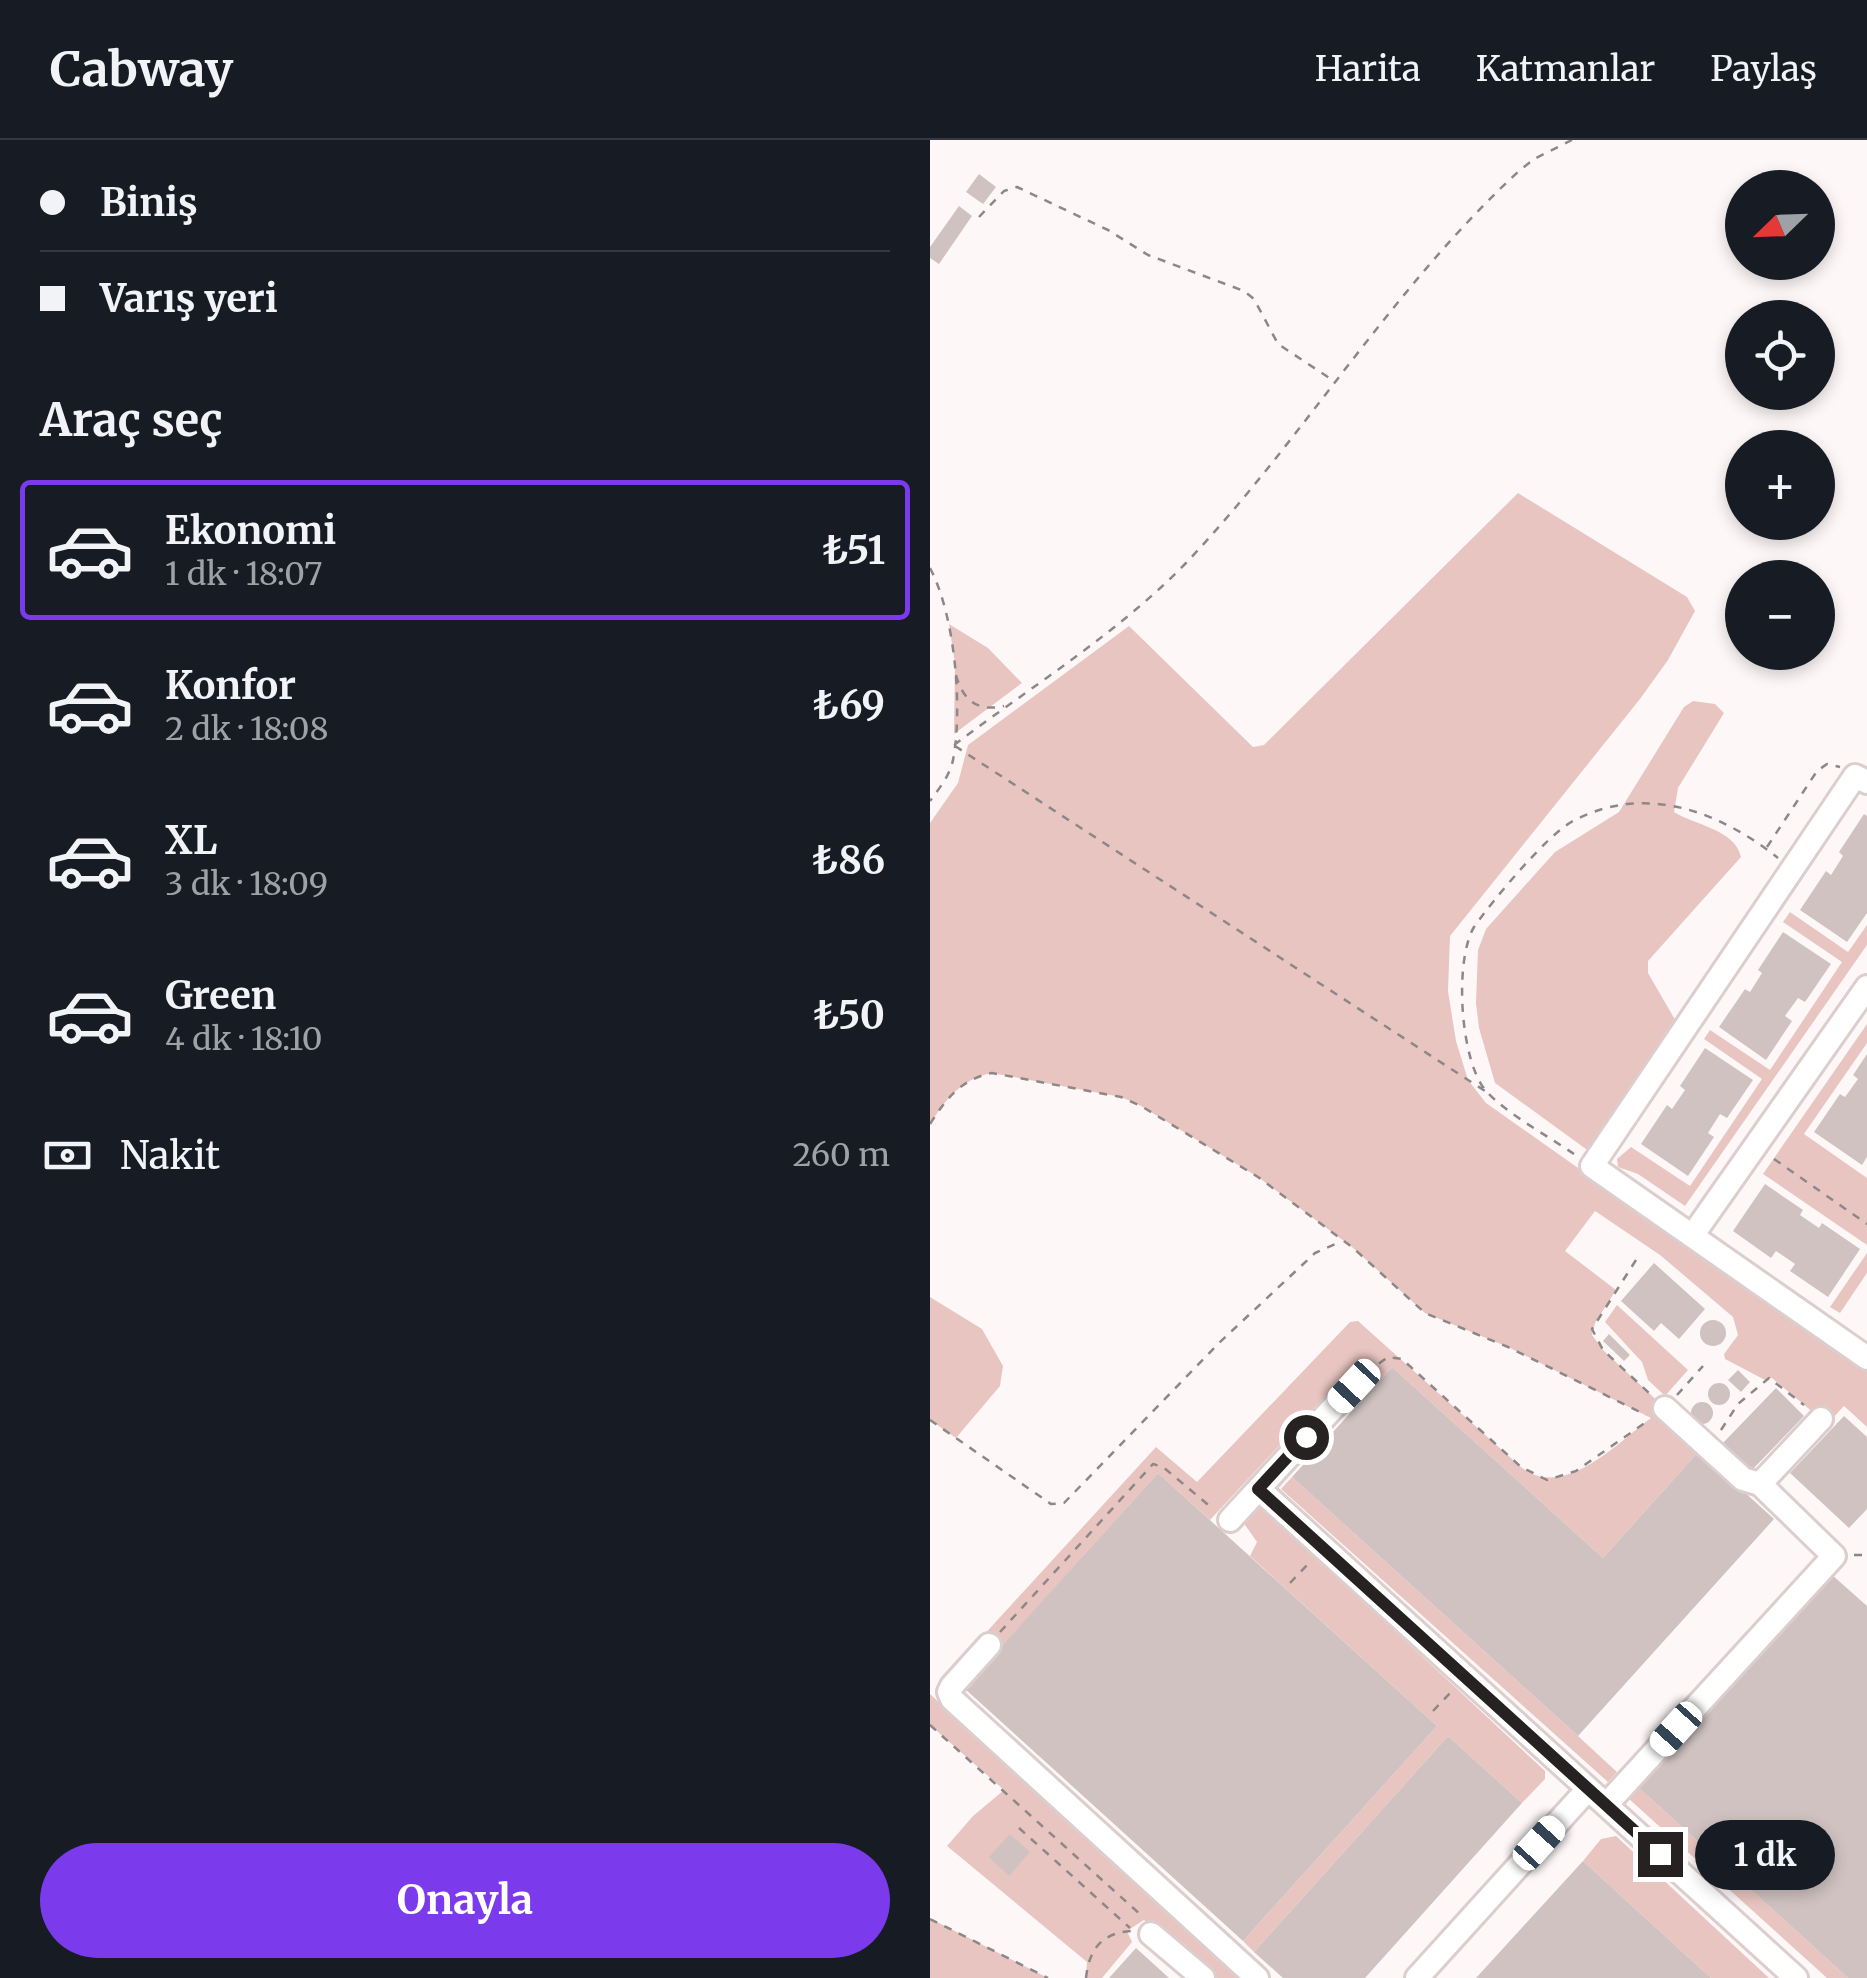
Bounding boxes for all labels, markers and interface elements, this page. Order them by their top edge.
text: Cabway [50,39,233,99]
text: Harita [1315,47,1421,91]
text: Katmanlar [1476,47,1655,91]
text: Paylaş [1710,47,1817,91]
north arrow [1725,170,1835,280]
map controls [1725,170,1835,670]
text: Biniş [100,179,198,226]
text: Varış yeri [100,275,278,322]
button: locate [1725,300,1835,410]
text: Araç seç [40,392,223,448]
button: + [1725,430,1835,540]
icon: car [45,505,135,595]
text: Ekonomi [165,507,336,554]
text: ₺51 [822,527,885,574]
text: 1 dk · 18:07 [165,554,322,594]
button: − [1725,560,1835,670]
icon: car [45,660,135,750]
text: Konfor [165,662,296,709]
text: ₺69 [813,682,885,729]
text: 2 dk · 18:08 [165,709,328,749]
icon: car [45,815,135,905]
text: XL [165,817,217,864]
text: ₺86 [812,837,885,884]
text: 3 dk · 18:09 [165,864,328,904]
icon: car [45,970,135,1060]
text: Green [165,972,276,1019]
text: ₺50 [813,992,885,1039]
text: 4 dk · 18:10 [165,1019,322,1059]
icon: cash [40,1128,95,1183]
text: Nakit [120,1132,220,1179]
text: 260 m [792,1135,890,1175]
car [1323,1354,1385,1418]
route start [1284,1415,1329,1460]
car [1645,1697,1707,1761]
car [1508,1811,1570,1875]
callout: 1 dk [1695,1819,1835,1889]
route end [1638,1832,1683,1877]
text: 1 dk [1734,1835,1796,1875]
button: Onayla [40,1843,890,1958]

